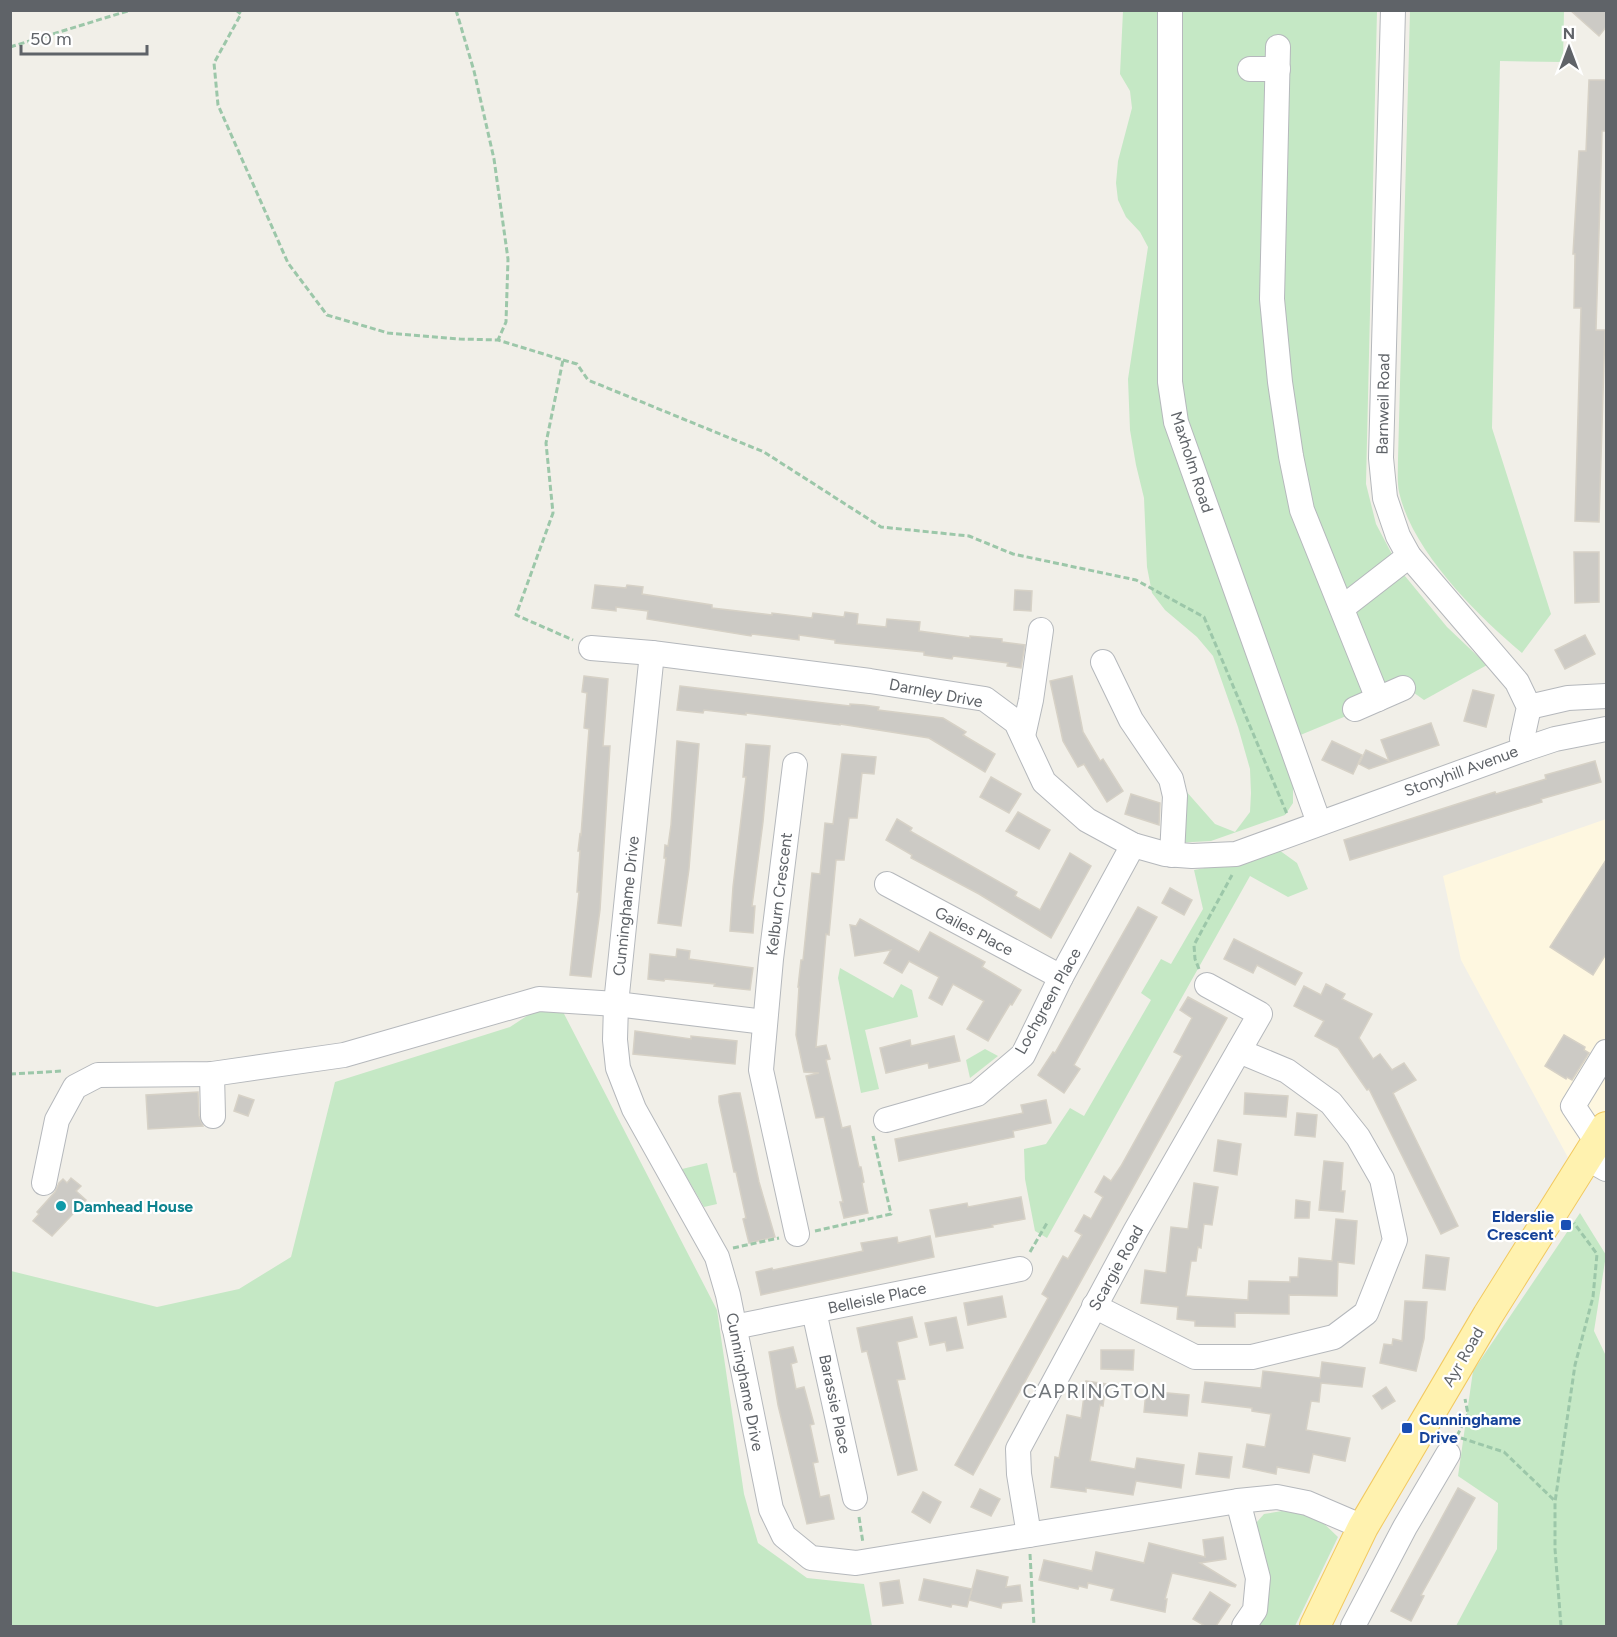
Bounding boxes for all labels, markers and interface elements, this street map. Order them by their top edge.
scale bar [21,18,147,56]
north arrow [1539,18,1599,78]
text: N [1563,24,1575,43]
text: 50 m [30,28,72,50]
street label: Barnweil Road [1373,353,1393,455]
street label: Maxholm Road [1167,409,1217,515]
street label: Darnley Drive [888,675,985,711]
street label: Stonyhill Avenue [1401,741,1521,800]
street label: Kelburn Crescent [762,831,796,957]
street label: Cunninghame Drive [609,835,643,977]
street label: Gailes Place [932,902,1017,960]
street label: Lochgreen Place [1011,944,1085,1058]
place label: Damhead House [73,1197,193,1216]
marker: Damhead House [54,1199,68,1213]
place label: Elderslie Crescent [1487,1207,1554,1244]
marker: Elderslie Crescent [1559,1218,1573,1232]
street label: Scargie Road [1085,1222,1147,1314]
street label: Belleisle Place [826,1278,928,1318]
street label: Cunninghame Drive [722,1311,768,1453]
street label: Ayr Road [1438,1324,1488,1390]
street label: Barassie Place [815,1353,855,1456]
district label: CAPRINGTON [1022,1379,1168,1403]
place label: Cunninghame Drive [1419,1410,1521,1447]
marker: Cunninghame Drive [1400,1421,1414,1435]

